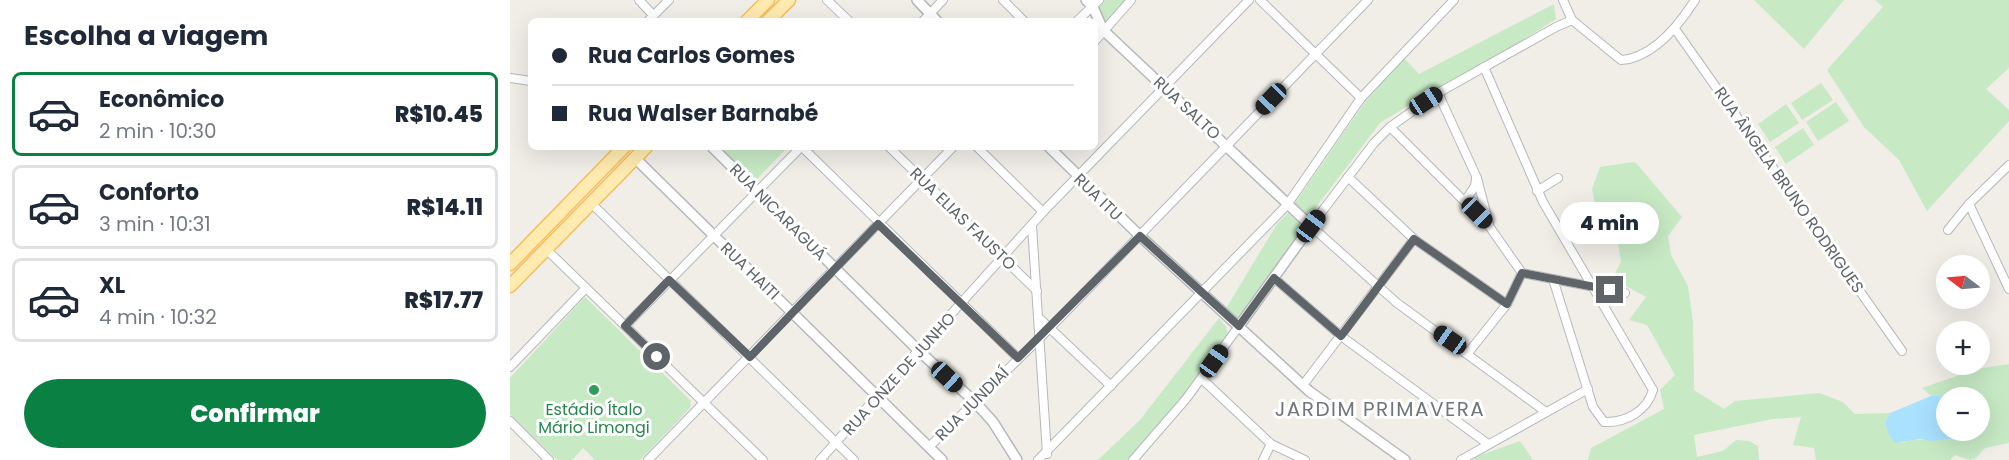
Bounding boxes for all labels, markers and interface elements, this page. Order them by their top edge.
text: Escolha a viagem [24,17,268,54]
text: Rua Carlos Gomes [588,40,795,71]
street label: RUA SALTO [1148,71,1226,145]
car [1252,80,1290,118]
street label: RUA ÂNGELA BRUNO RODRIGUES [1709,82,1869,298]
text: Econômico [99,84,224,115]
car [1406,84,1446,118]
icon: car [27,87,81,141]
text: Rua Walser Barnabé [588,98,818,129]
text: R$10.45 [395,99,483,130]
text: 2 min · 10:30 [99,117,217,145]
street label: RUA NICARAGUÁ [724,158,832,266]
street label: RUA ELIAS FAUSTO [905,162,1021,276]
street label: RUA ITU [1069,168,1127,226]
text: Conforto [99,177,199,208]
icon: car [27,180,81,234]
text: R$14.11 [407,192,483,223]
car [1458,194,1496,232]
callout: 4 min [1560,203,1660,245]
car [1293,206,1329,246]
text: 4 min [1580,209,1639,237]
text: 3 min · 10:31 [99,210,211,238]
street label: RUA HAITI [715,237,785,305]
north arrow [1936,255,1990,309]
map controls [1936,255,1990,441]
text: XL [99,270,125,301]
icon: car [27,273,81,327]
route end [1596,276,1623,303]
text: R$17.77 [404,285,483,316]
text: 4 min · 10:32 [99,303,217,331]
street label: RUA ONZE DE JUNHO [837,307,961,441]
button: + [1936,321,1990,375]
car [1430,322,1470,358]
car [1196,341,1232,381]
route start [643,343,670,370]
car [928,358,966,396]
street label: RUA JUNDIAÍ [930,362,1014,446]
button: Confirmar [24,379,486,448]
marker: Estádio Ítalo Mário Limongi [587,383,601,397]
button: − [1936,387,1990,441]
district label: JARDIM PRIMAVERA [1275,395,1485,423]
place label: Estádio Ítalo Mário Limongi [538,398,650,439]

